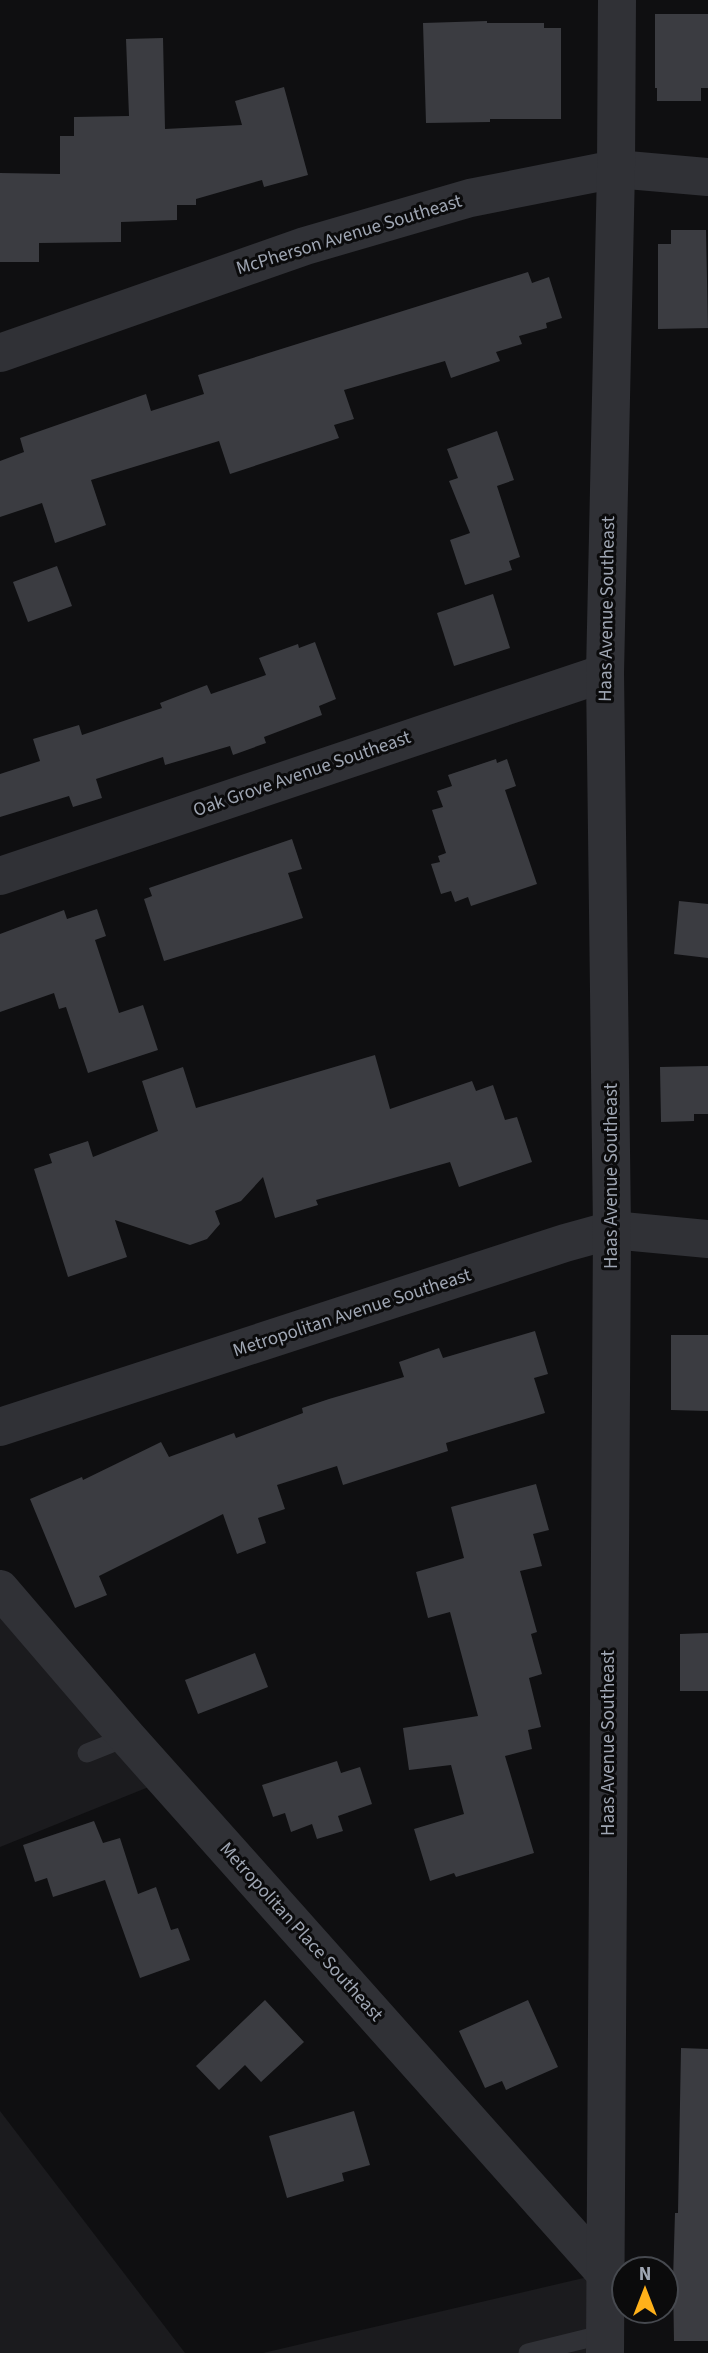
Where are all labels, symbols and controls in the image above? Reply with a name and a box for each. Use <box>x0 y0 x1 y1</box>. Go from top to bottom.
street label: McPherson Avenue Southeast <box>233 188 466 282</box>
street label: Haas Avenue Southeast <box>592 515 622 702</box>
street label: Oak Grove Avenue Southeast <box>190 724 415 824</box>
street label: Haas Avenue Southeast <box>598 1082 625 1269</box>
street label: Metropolitan Avenue Southeast <box>229 1262 475 1364</box>
street label: Haas Avenue Southeast <box>595 1649 622 1836</box>
street label: Metropolitan Place Southeast <box>213 1836 389 2028</box>
north arrow <box>610 2255 680 2325</box>
text: N <box>639 2261 651 2288</box>

